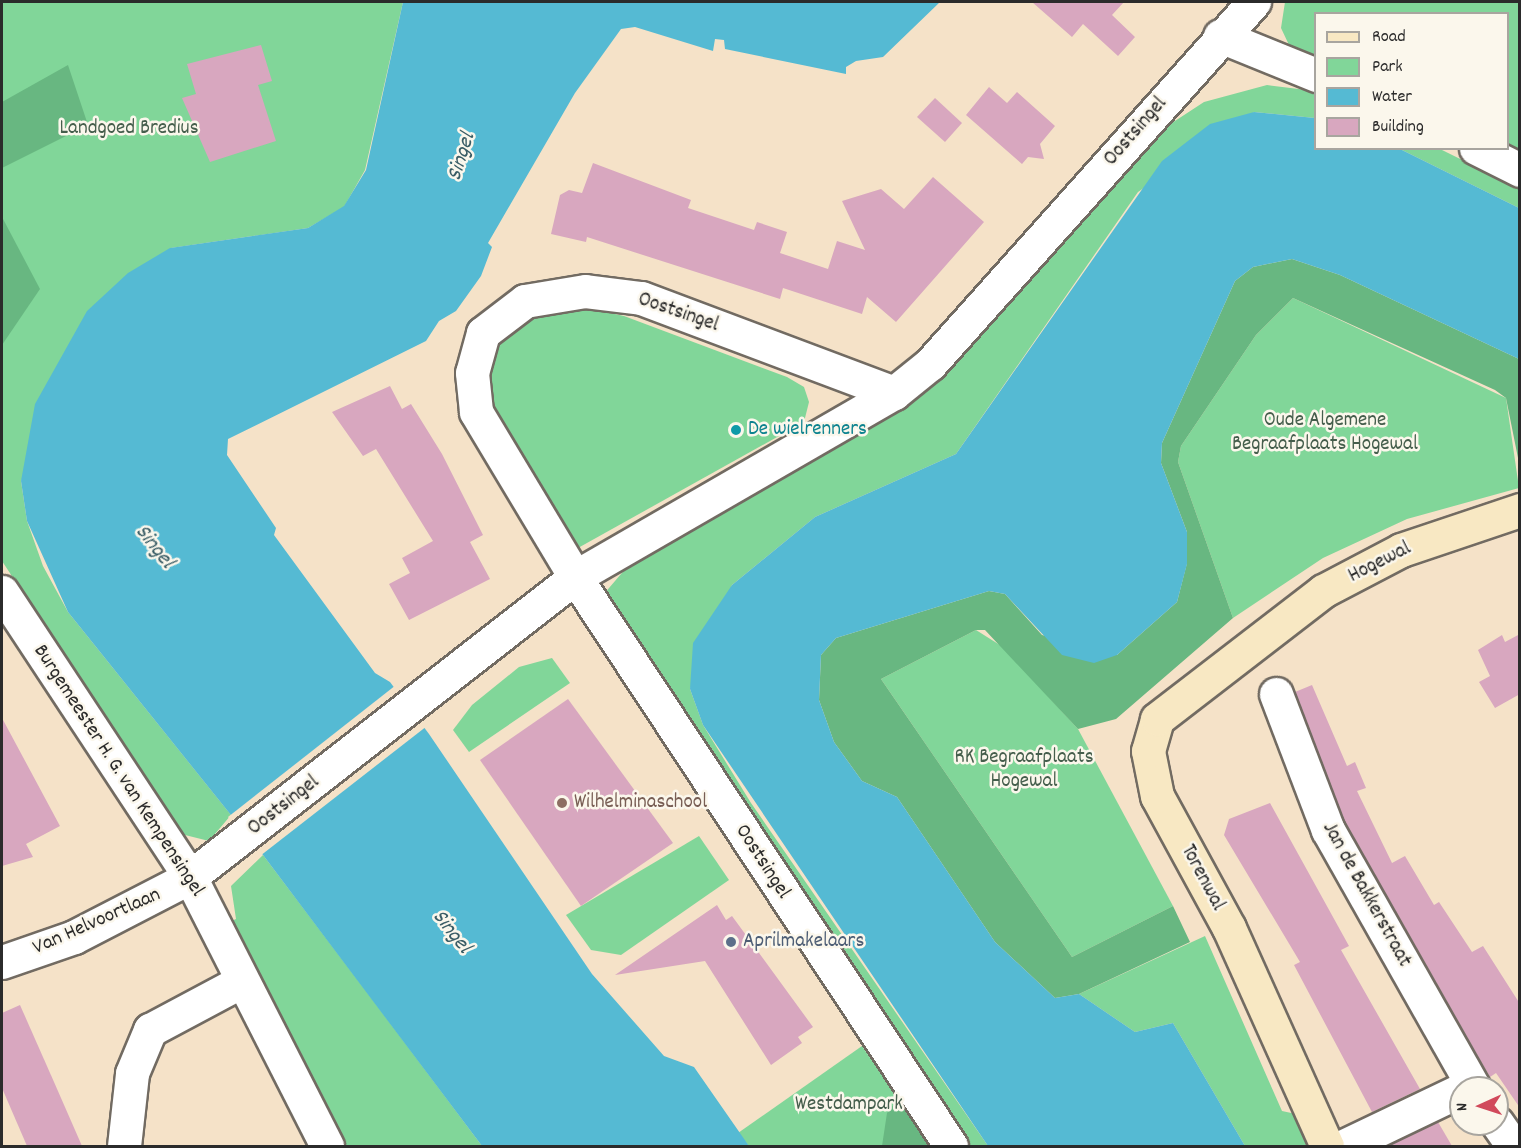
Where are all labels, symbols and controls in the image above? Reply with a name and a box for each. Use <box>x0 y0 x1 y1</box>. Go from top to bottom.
legend <box>1314 12 1509 150</box>
text: Road <box>1372 25 1406 50</box>
text: Park <box>1372 55 1403 80</box>
text: Water <box>1372 85 1412 110</box>
street label: Oostsingel <box>1099 92 1173 172</box>
text: Building <box>1372 115 1424 140</box>
park label: Landgoed Bredius <box>60 116 198 142</box>
water label: Singel <box>442 130 482 184</box>
street label: Oostsingel <box>634 287 722 339</box>
park label: Oude Algemene Begraafplaats Hogewal <box>1232 408 1418 458</box>
place label: De wielrenners <box>748 417 867 443</box>
marker: De wielrenners <box>729 423 743 437</box>
water label: Singel <box>129 520 179 574</box>
street label: Hogewal <box>1344 537 1416 589</box>
street label: Burgemeester H. G. van Kempensingel <box>27 640 209 902</box>
park label: RK Begraafplaats Hogewal <box>955 745 1093 795</box>
street label: Oostsingel <box>243 770 325 842</box>
place label: Wilhelminaschool <box>574 790 707 816</box>
marker: Wilhelminaschool <box>555 796 569 810</box>
street label: Jan de Bakkerstraat <box>1316 818 1416 972</box>
street label: Oostsingel <box>729 820 795 904</box>
street label: Torenwal <box>1174 841 1230 915</box>
street label: Van Helvoortlaan <box>29 883 165 961</box>
water label: Singel <box>426 905 476 959</box>
place label: Aprilmakelaars <box>743 929 864 955</box>
marker: Aprilmakelaars <box>724 935 738 949</box>
north arrow <box>1449 1076 1509 1136</box>
park label: Westdampark <box>795 1092 903 1118</box>
text: N <box>1451 1102 1474 1111</box>

